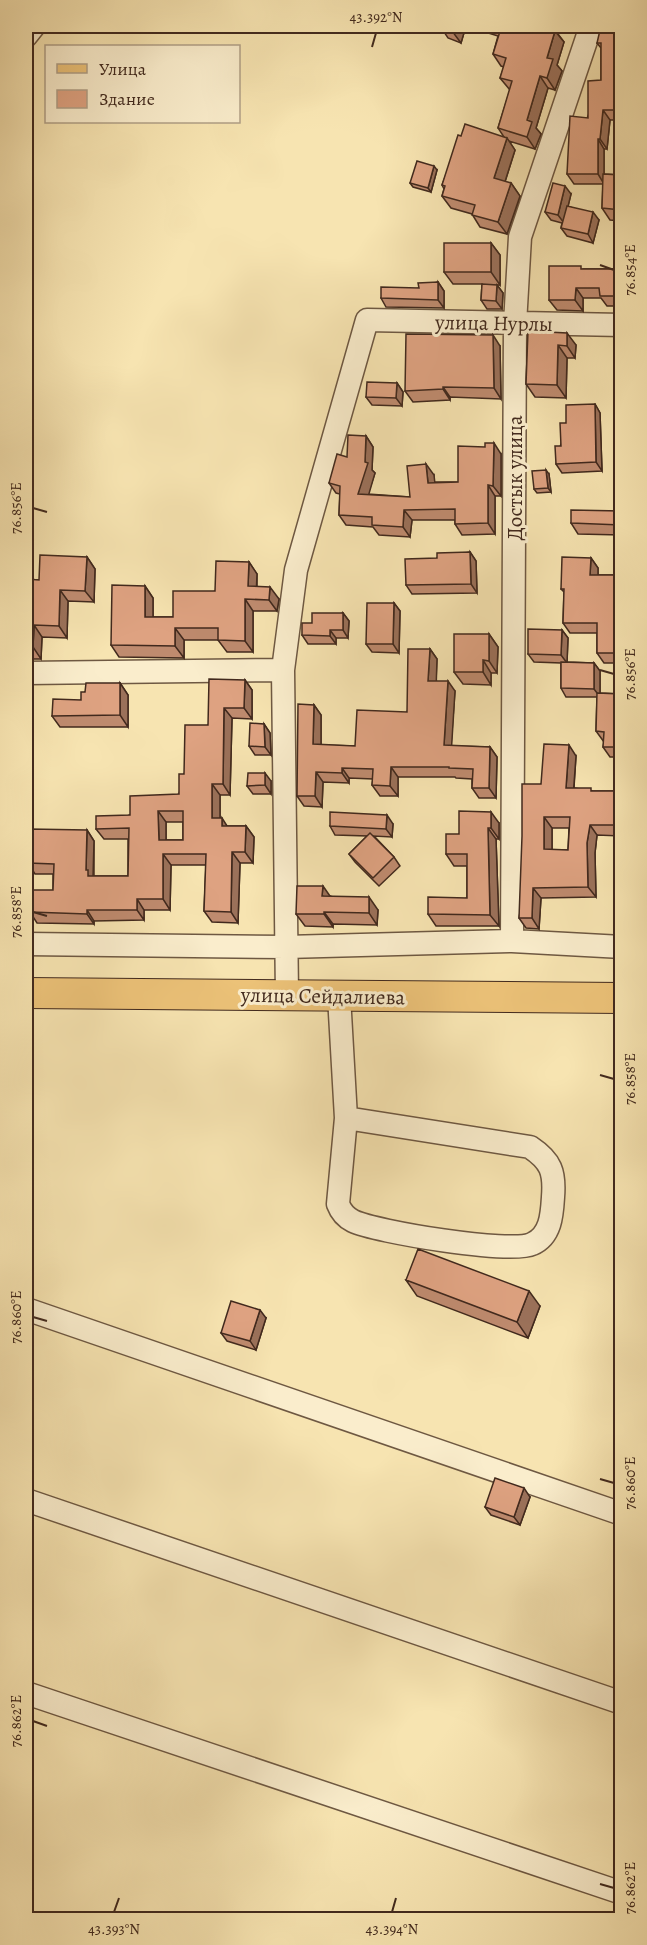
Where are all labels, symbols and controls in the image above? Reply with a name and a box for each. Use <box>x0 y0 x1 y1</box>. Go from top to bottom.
text: 43.392°N <box>349 7 403 27</box>
legend <box>45 45 240 123</box>
text: Улица <box>99 57 147 81</box>
text: Здание <box>99 87 155 111</box>
text: 76.854°E <box>620 244 640 296</box>
street label: улица Нурлы <box>434 308 553 338</box>
street label: Достык улица <box>501 415 529 541</box>
text: 76.856°E <box>6 482 26 534</box>
text: 76.856°E <box>620 648 640 700</box>
text: 76.858°E <box>6 886 26 938</box>
street label: улица Сейдалиева <box>240 981 406 1011</box>
text: 76.858°E <box>620 1053 640 1105</box>
text: 76.860°E <box>6 1290 26 1344</box>
text: 76.860°E <box>620 1456 640 1510</box>
text: 76.862°E <box>6 1695 26 1747</box>
text: 76.862°E <box>620 1862 640 1914</box>
text: 43.393°N <box>88 1919 140 1939</box>
text: 43.394°N <box>366 1919 419 1939</box>

